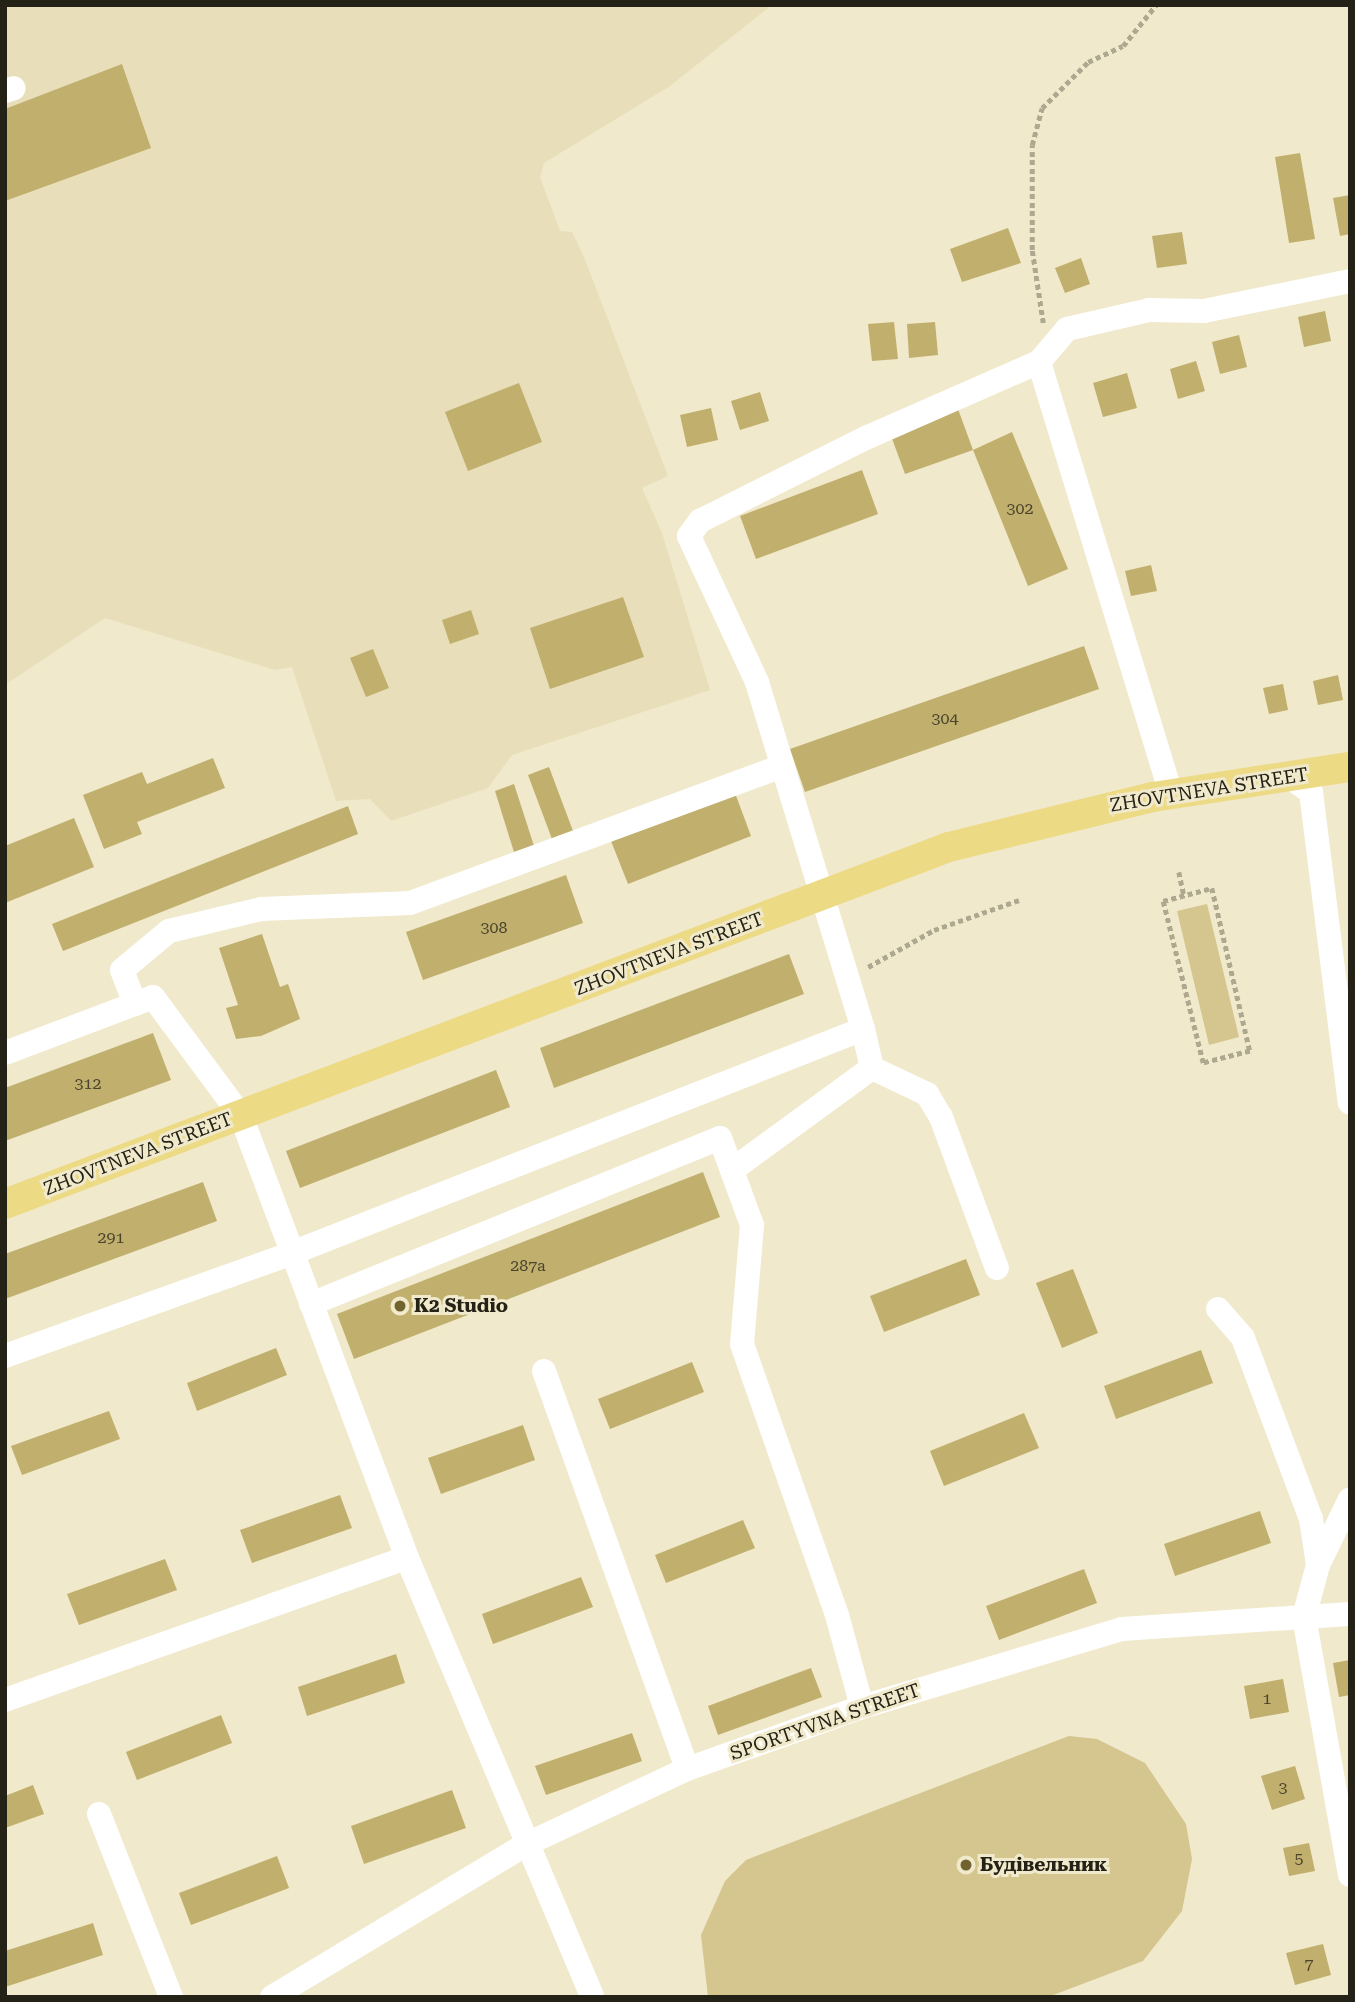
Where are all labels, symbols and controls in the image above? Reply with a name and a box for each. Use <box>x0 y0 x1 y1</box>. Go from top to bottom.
house number: 302 <box>1007 499 1033 519</box>
house number: 304 <box>932 709 958 729</box>
street label: ZHOVTNEVA STREET <box>1108 763 1310 817</box>
street label: ZHOVTNEVA STREET <box>571 907 767 1001</box>
house number: 308 <box>481 918 507 938</box>
house number: 312 <box>75 1074 101 1094</box>
street label: ZHOVTNEVA STREET <box>40 1107 236 1201</box>
house number: 291 <box>98 1228 124 1248</box>
house number: 287а <box>510 1256 546 1276</box>
place label: K2 Studio <box>414 1295 508 1317</box>
marker: K2 Studio <box>392 1298 408 1314</box>
street label: SPORTYVNA STREET <box>727 1679 923 1765</box>
house number: 1 <box>1263 1689 1271 1709</box>
house number: 3 <box>1279 1778 1287 1798</box>
house number: 5 <box>1295 1849 1303 1869</box>
place label: Будівельник <box>980 1854 1107 1876</box>
marker: Будівельник <box>958 1857 974 1873</box>
house number: 7 <box>1305 1954 1313 1974</box>

